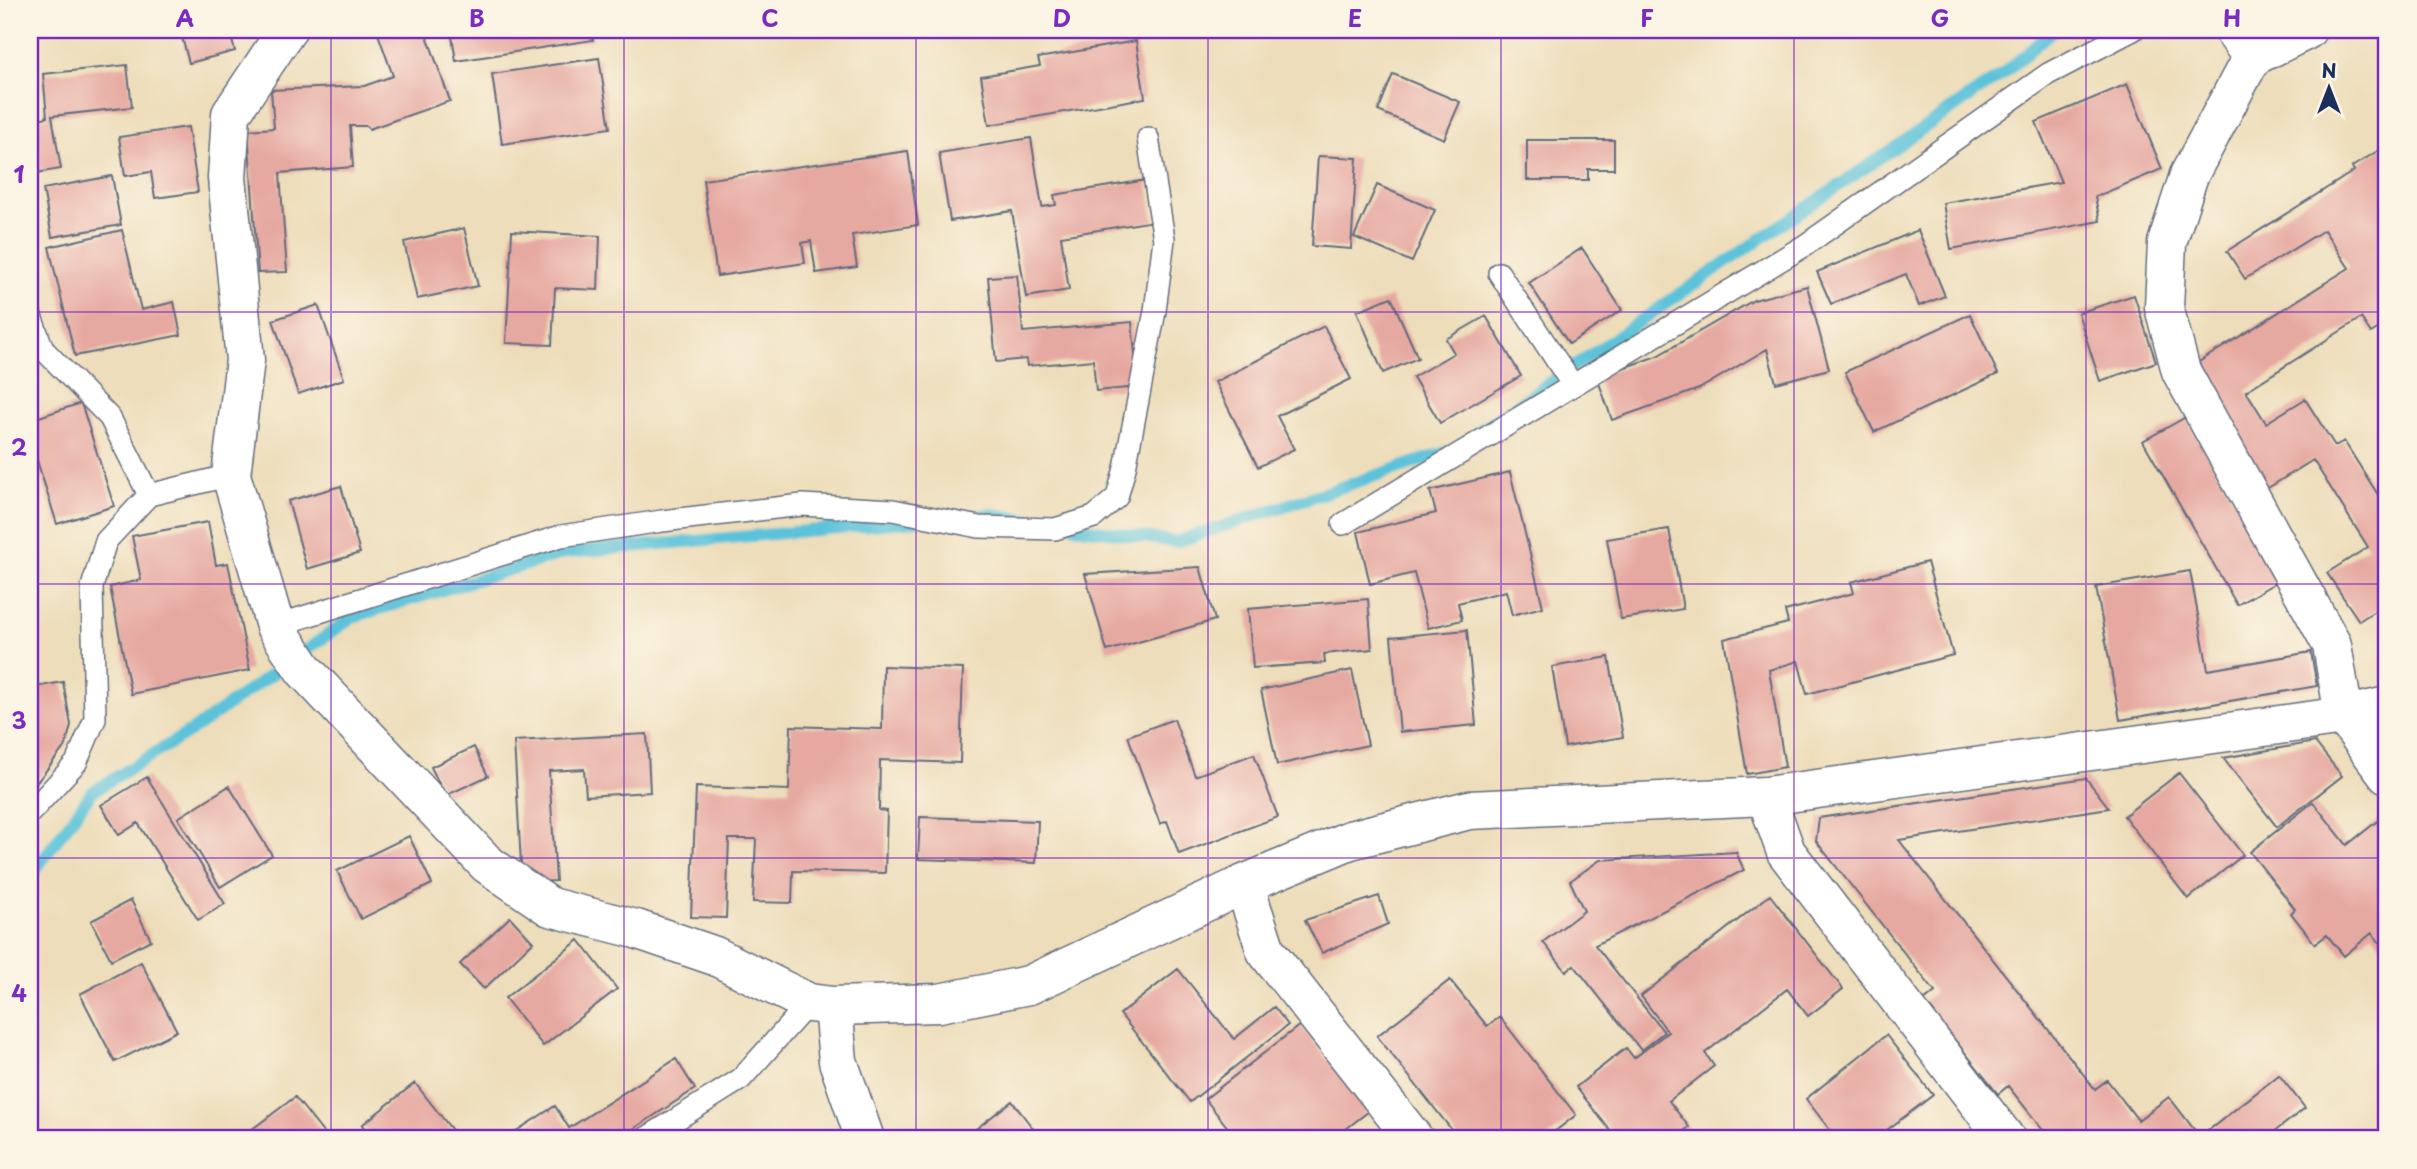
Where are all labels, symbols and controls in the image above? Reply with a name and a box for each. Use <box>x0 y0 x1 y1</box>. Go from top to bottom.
text: A <box>176 0 194 35</box>
text: B <box>469 0 485 35</box>
text: C <box>761 0 779 35</box>
text: D <box>1053 0 1071 35</box>
text: E <box>1348 0 1362 35</box>
text: F <box>1640 0 1654 35</box>
text: G <box>1931 0 1949 35</box>
text: H <box>2223 0 2241 35</box>
north arrow <box>2294 52 2364 122</box>
text: N <box>2321 56 2337 84</box>
text: 1 <box>14 156 25 191</box>
text: 2 <box>11 429 27 464</box>
text: 3 <box>11 702 27 737</box>
text: 4 <box>11 975 27 1010</box>

